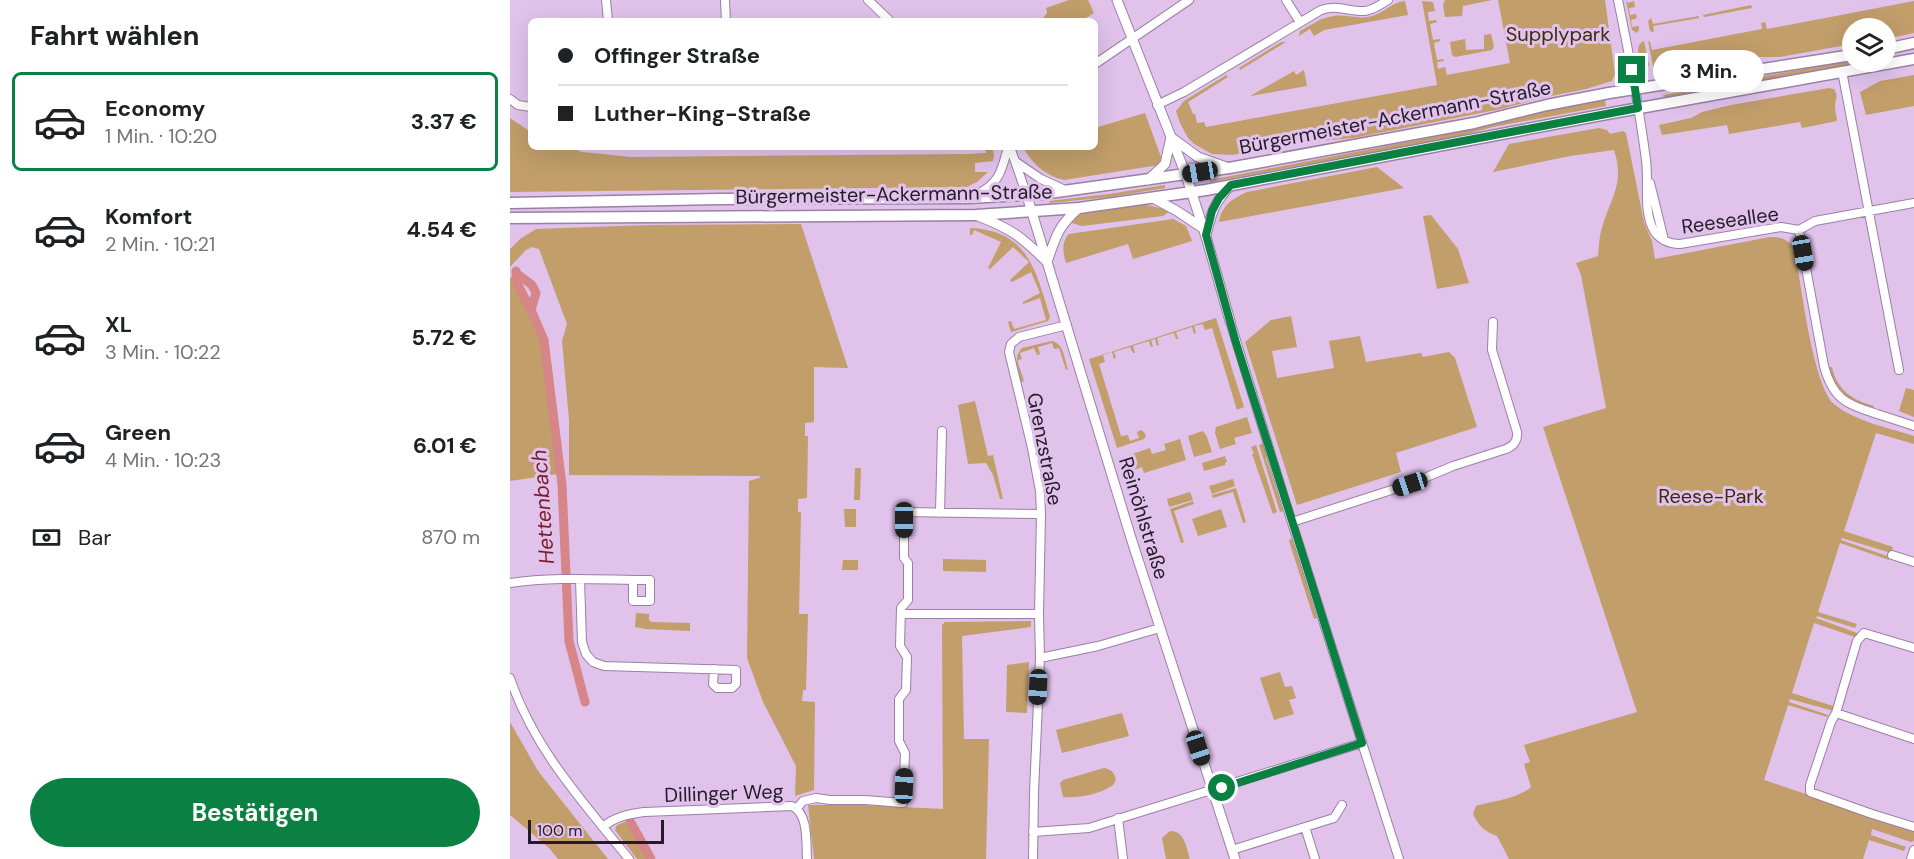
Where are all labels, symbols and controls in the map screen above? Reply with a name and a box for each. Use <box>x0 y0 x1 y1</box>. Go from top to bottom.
text: Fahrt wählen <box>30 18 200 53</box>
map controls <box>1842 18 1896 72</box>
button: layers <box>1842 18 1896 72</box>
park label: Supplypark <box>1506 21 1610 47</box>
text: Offinger Straße <box>594 41 760 70</box>
callout: 3 Min. <box>1653 49 1764 91</box>
route end <box>1618 56 1645 83</box>
text: 3 Min. <box>1680 58 1737 84</box>
street label: Bürgermeister-Ackermann-Straße <box>1237 74 1553 160</box>
text: Economy <box>105 94 205 123</box>
icon: car <box>33 95 87 149</box>
text: Luther-King-Straße <box>594 99 811 128</box>
text: 3.37 € <box>411 107 477 136</box>
text: 1 Min. · 10:20 <box>105 123 217 149</box>
car <box>1181 160 1219 184</box>
street label: Bürgermeister-Ackermann-Straße <box>735 178 1053 210</box>
street label: Reeseallee <box>1680 200 1780 240</box>
text: Komfort <box>105 202 192 231</box>
icon: car <box>33 203 87 257</box>
text: 4.54 € <box>407 215 477 244</box>
text: 2 Min. · 10:21 <box>105 231 215 257</box>
car <box>1791 234 1815 272</box>
text: XL <box>105 310 132 339</box>
icon: car <box>33 311 87 365</box>
text: 5.72 € <box>412 323 477 352</box>
text: 3 Min. · 10:22 <box>105 339 221 365</box>
street label: Grenzstraße <box>1021 390 1069 508</box>
text: Green <box>105 418 171 447</box>
icon: car <box>33 419 87 473</box>
text: 6.01 € <box>413 431 477 460</box>
text: 4 Min. · 10:23 <box>105 447 221 473</box>
water label: Hettenbach <box>525 449 561 565</box>
street label: Reinöhlstraße <box>1113 454 1175 582</box>
car <box>1390 470 1430 498</box>
park label: Reese-Park <box>1658 483 1764 509</box>
car <box>895 502 913 538</box>
icon: cash <box>30 521 63 554</box>
text: Bar <box>78 523 111 552</box>
text: 870 m <box>421 524 480 550</box>
car <box>1028 669 1048 705</box>
car <box>1184 728 1212 768</box>
car <box>894 768 914 804</box>
route start <box>1208 774 1235 801</box>
button: Bestätigen <box>30 778 480 847</box>
street label: Dillinger Weg <box>664 778 784 808</box>
scale bar <box>528 817 664 844</box>
text: 100 m <box>537 820 582 841</box>

